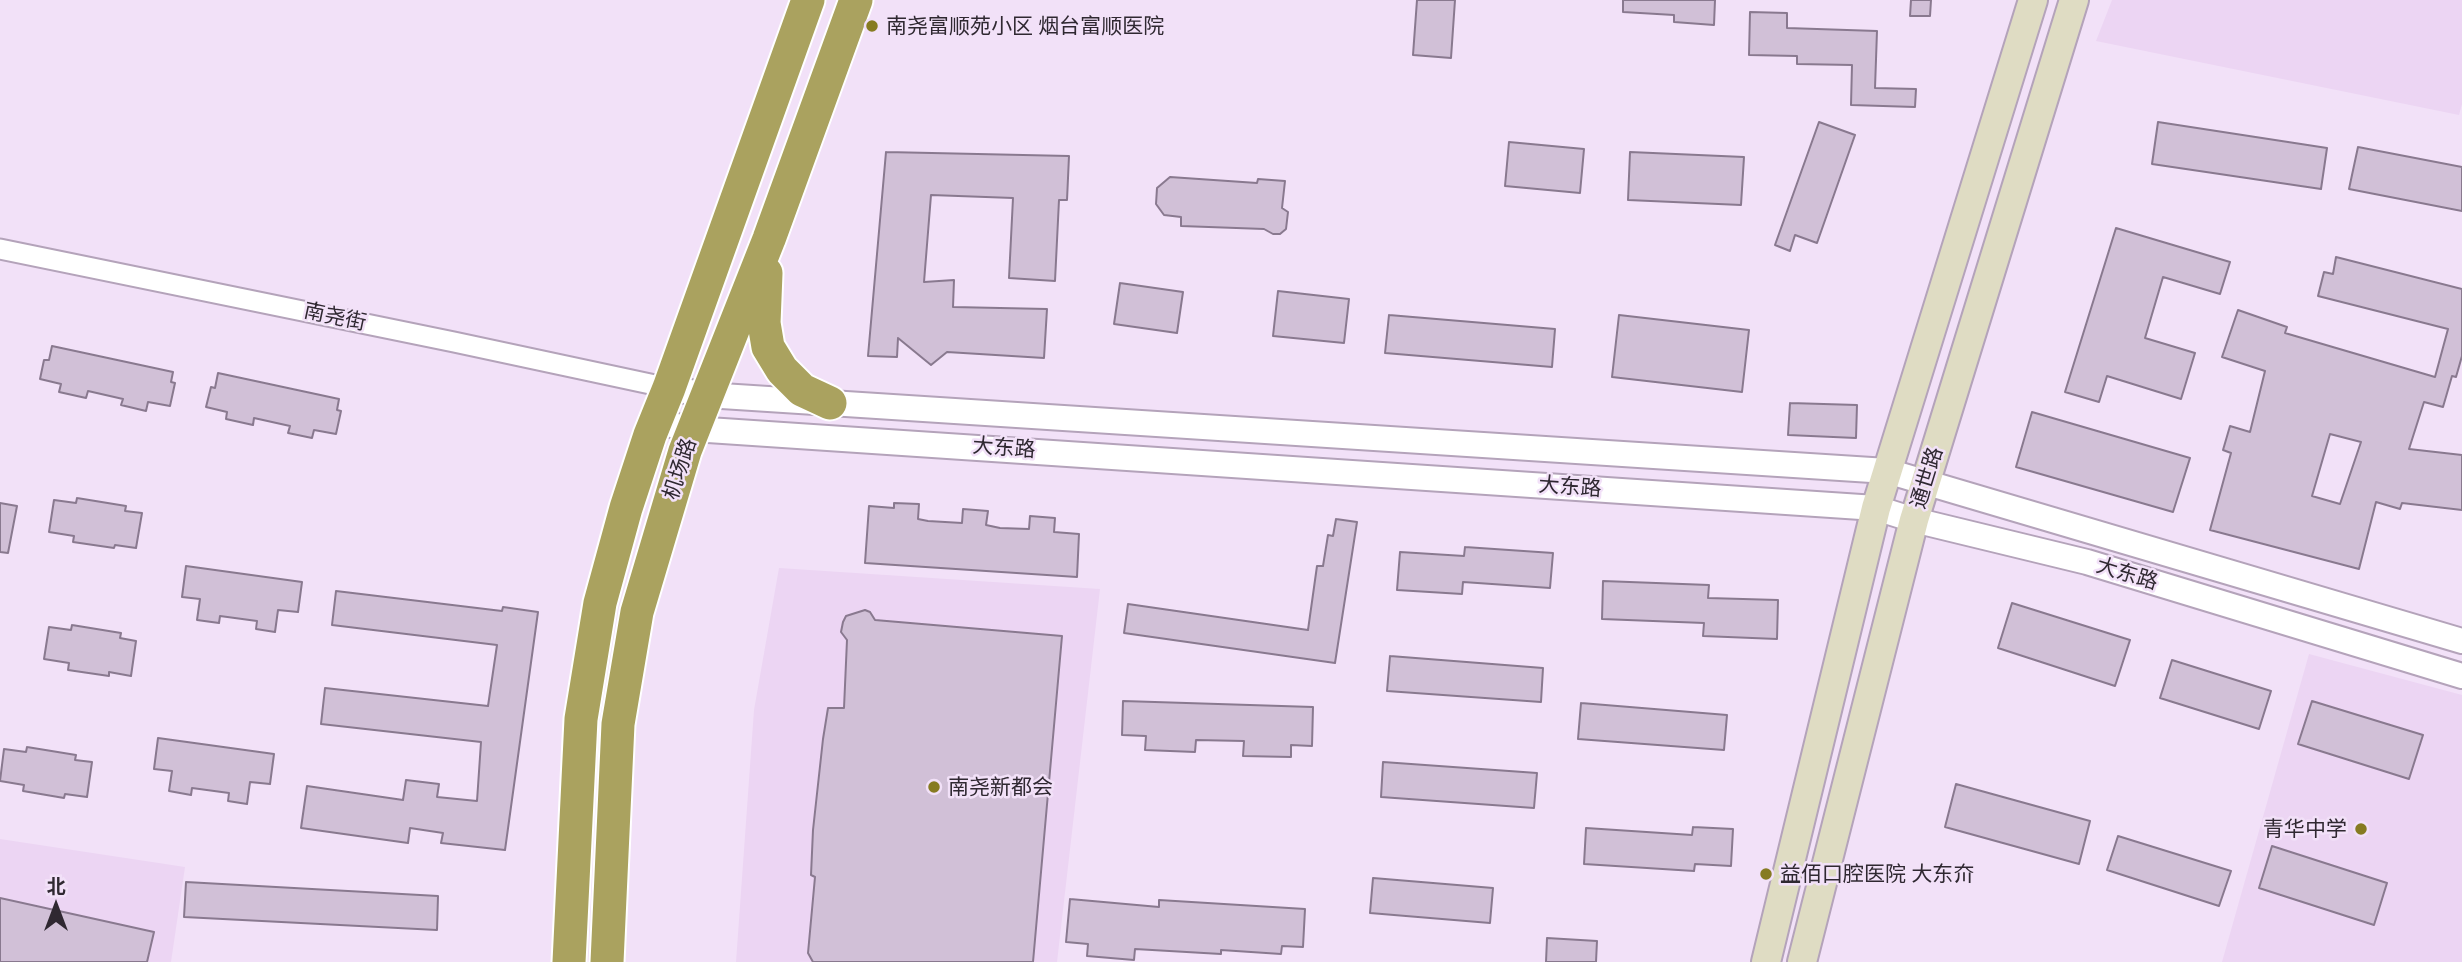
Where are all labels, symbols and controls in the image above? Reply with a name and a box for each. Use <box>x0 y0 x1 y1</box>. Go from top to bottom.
place label: 南尧富顺苑小区 烟台富顺医院 <box>886 13 1164 39</box>
marker: 南尧富顺苑小区 烟台富顺医院 <box>864 18 880 34</box>
street label: 南尧街 <box>302 298 368 336</box>
street label: 大东路 <box>972 433 1036 463</box>
street label: 机场路 <box>658 435 702 503</box>
street label: 通世路 <box>1906 444 1948 512</box>
street label: 大东路 <box>1538 472 1602 502</box>
street label: 大东路 <box>2093 553 2161 595</box>
place label: 南尧新都会 <box>948 774 1053 800</box>
marker: 南尧新都会 <box>926 779 942 795</box>
place label: 青华中学 <box>2263 816 2347 842</box>
marker: 青华中学 <box>2353 821 2369 837</box>
place label: 益佰口腔医院 大东夼 <box>1780 861 1974 887</box>
marker: 益佰口腔医院 大东夼 <box>1758 866 1774 882</box>
north arrow <box>21 871 91 941</box>
text: 北 <box>46 872 66 898</box>

